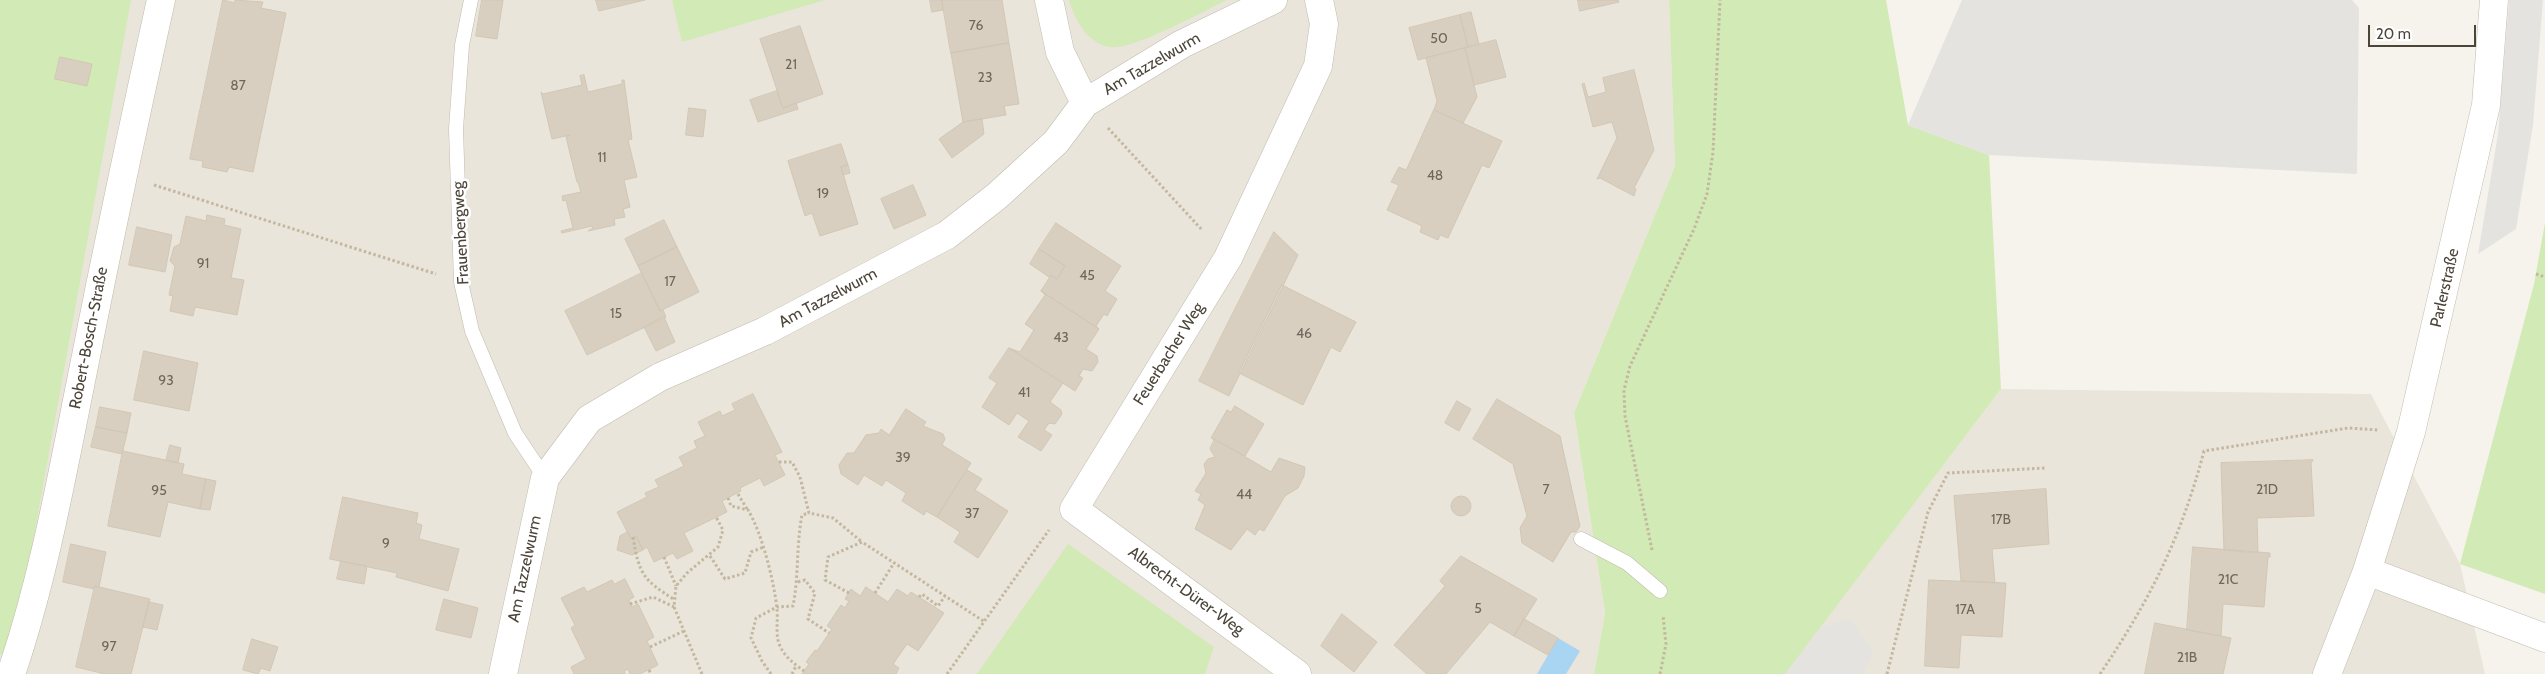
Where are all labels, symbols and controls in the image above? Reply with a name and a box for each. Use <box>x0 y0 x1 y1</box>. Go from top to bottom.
scale bar <box>2370 15 2478 47</box>
house number: 76 <box>969 18 983 34</box>
text: 20 m <box>2376 25 2411 43</box>
street label: Am Tazzelwurm <box>1100 29 1204 99</box>
house number: 50 <box>1430 31 1448 47</box>
house number: 21 <box>785 57 797 73</box>
house number: 23 <box>978 70 992 86</box>
house number: 87 <box>230 78 246 94</box>
house number: 11 <box>597 150 607 166</box>
house number: 48 <box>1427 168 1443 184</box>
street label: Frauenbergweg <box>449 181 473 285</box>
house number: 19 <box>817 186 829 202</box>
street label: Parlerstraße <box>2427 247 2463 329</box>
house number: 91 <box>197 256 209 272</box>
street label: Am Tazzelwurm <box>776 264 880 332</box>
street label: Robert-Bosch-Straße <box>66 265 112 411</box>
house number: 45 <box>1079 268 1095 284</box>
house number: 17 <box>664 274 676 290</box>
street label: Feuerbacher Weg <box>1130 299 1208 409</box>
house number: 15 <box>610 306 622 322</box>
house number: 46 <box>1296 326 1312 342</box>
house number: 43 <box>1053 330 1069 346</box>
house number: 93 <box>158 373 174 389</box>
house number: 41 <box>1018 385 1030 401</box>
house number: 39 <box>895 450 911 466</box>
house number: 7 <box>1542 482 1550 498</box>
house number: 21D <box>2256 482 2278 498</box>
house number: 95 <box>151 483 167 499</box>
house number: 44 <box>1236 487 1252 503</box>
house number: 37 <box>965 506 979 522</box>
house number: 17B <box>1991 512 2011 528</box>
street label: Am Tazzelwurm <box>504 514 546 624</box>
house number: 9 <box>382 536 390 552</box>
street label: Albrecht-Dürer-Weg <box>1124 543 1248 639</box>
house number: 21C <box>2218 572 2238 588</box>
house number: 5 <box>1474 601 1482 617</box>
house number: 17A <box>1955 602 1975 618</box>
house number: 97 <box>102 639 116 655</box>
house number: 21B <box>2177 650 2197 666</box>

